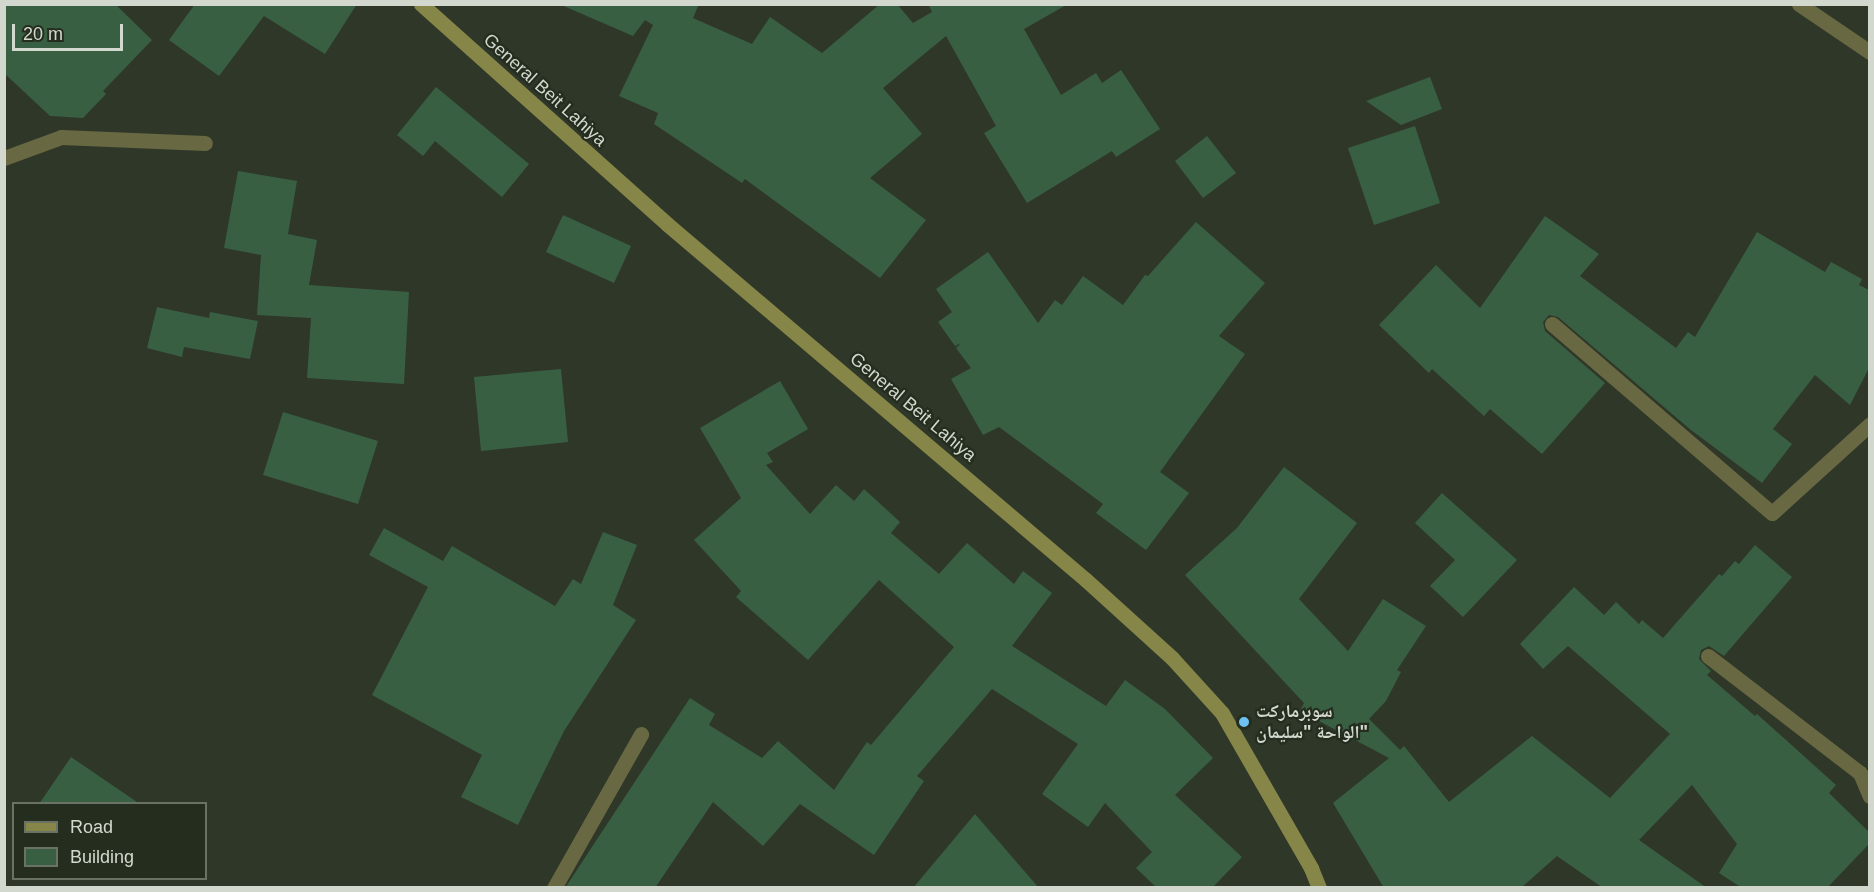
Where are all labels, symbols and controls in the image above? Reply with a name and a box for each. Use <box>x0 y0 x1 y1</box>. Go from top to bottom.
scale bar <box>15 12 126 50</box>
text: 20 m <box>23 24 63 44</box>
street label: General Beit Lahiya <box>479 29 611 151</box>
street label: General Beit Lahiya <box>846 348 980 466</box>
place label: سوبرماركت الواحة "سليمان" <box>1256 701 1368 744</box>
marker: سوبرماركت الواحة "سليمان" <box>1237 715 1251 729</box>
legend <box>12 802 207 880</box>
text: Road <box>70 817 113 837</box>
text: Building <box>70 847 134 867</box>

